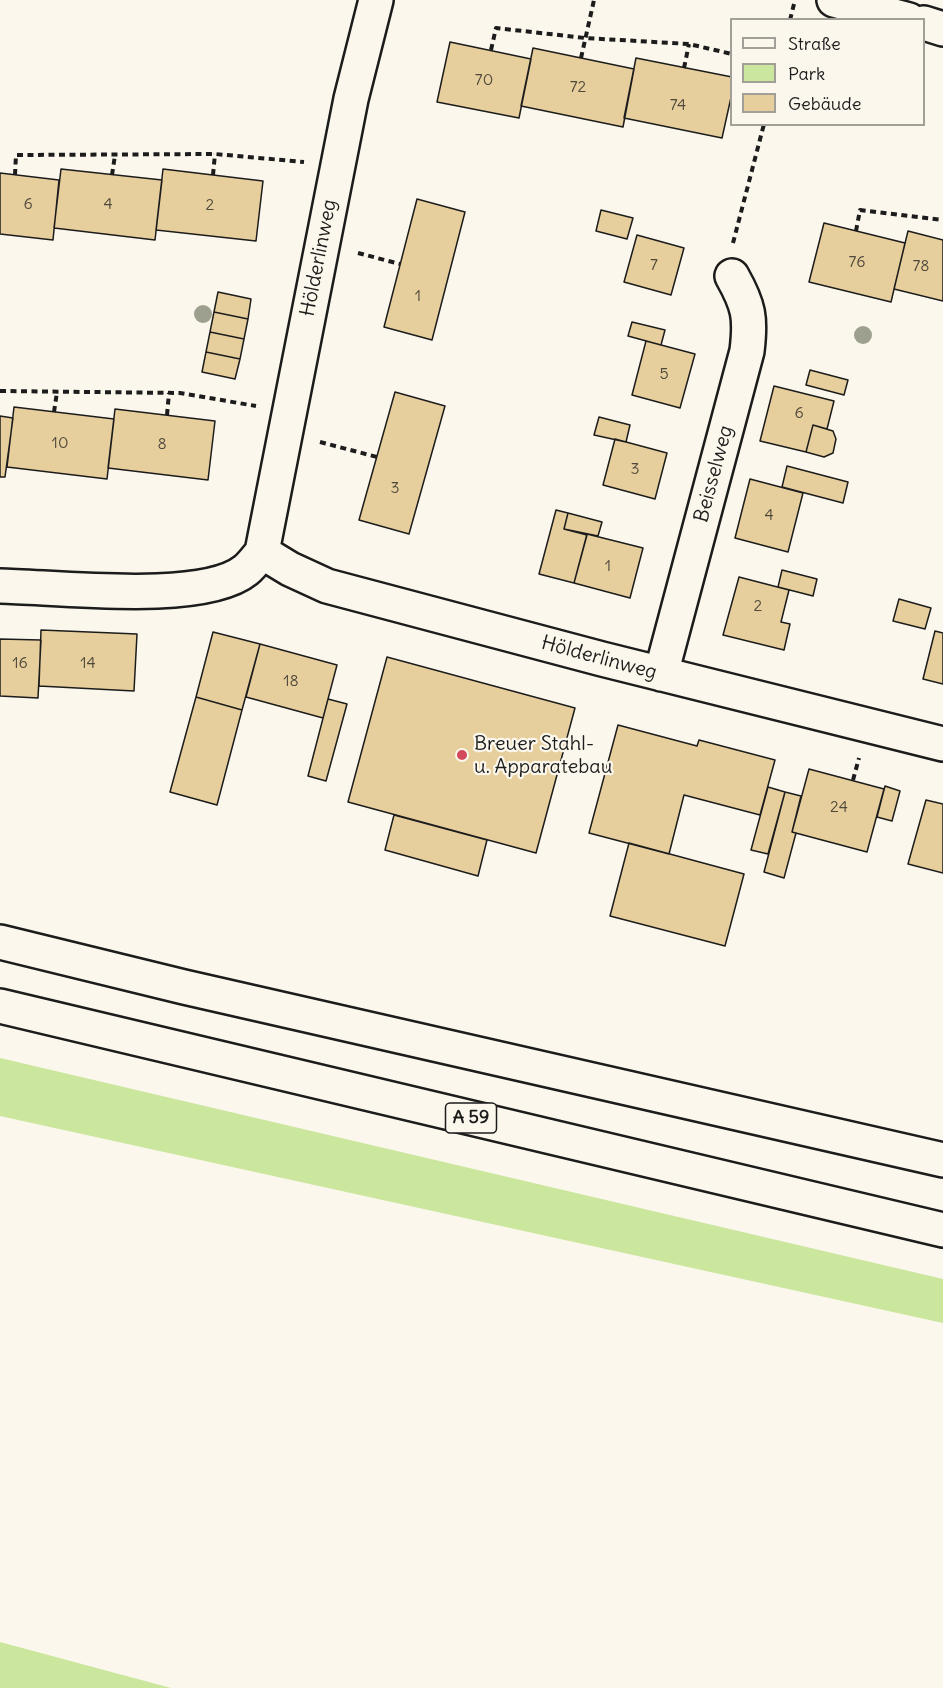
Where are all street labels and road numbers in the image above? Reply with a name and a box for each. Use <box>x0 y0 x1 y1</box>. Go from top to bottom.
street label: Hölderlinweg <box>296 197 342 319</box>
street label: Beisselweg <box>690 423 738 525</box>
street label: Hölderlinweg <box>539 631 659 685</box>
road number: A 59 <box>446 1103 496 1133</box>

